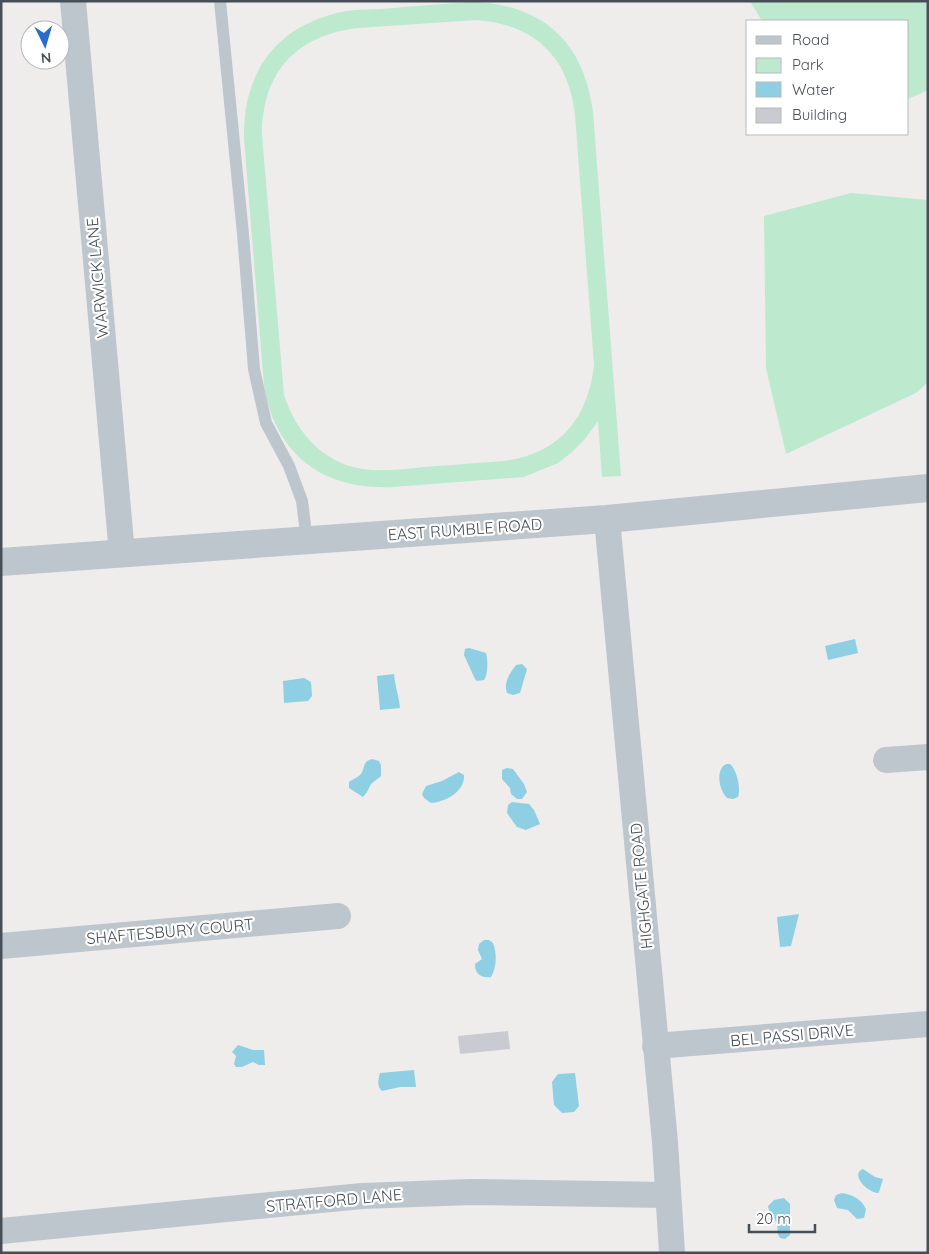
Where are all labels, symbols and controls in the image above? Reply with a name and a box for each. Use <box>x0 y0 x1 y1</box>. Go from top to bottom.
north arrow <box>20 20 70 70</box>
legend <box>746 20 909 135</box>
text: Road <box>792 30 829 49</box>
text: N <box>40 49 52 67</box>
text: Park <box>792 55 824 74</box>
text: Water <box>792 80 835 99</box>
text: Building <box>792 105 847 124</box>
street label: WARWICK LANE <box>82 217 112 339</box>
street label: EAST RUMBLE ROAD <box>387 514 543 544</box>
street label: HIGHGATE ROAD <box>626 822 656 950</box>
street label: SHAFTESBURY COURT <box>86 914 255 948</box>
street label: BEL PASSI DRIVE <box>729 1020 855 1050</box>
street label: STRATFORD LANE <box>265 1184 403 1216</box>
scale bar <box>749 1202 815 1234</box>
text: 20 m <box>756 1209 791 1228</box>

